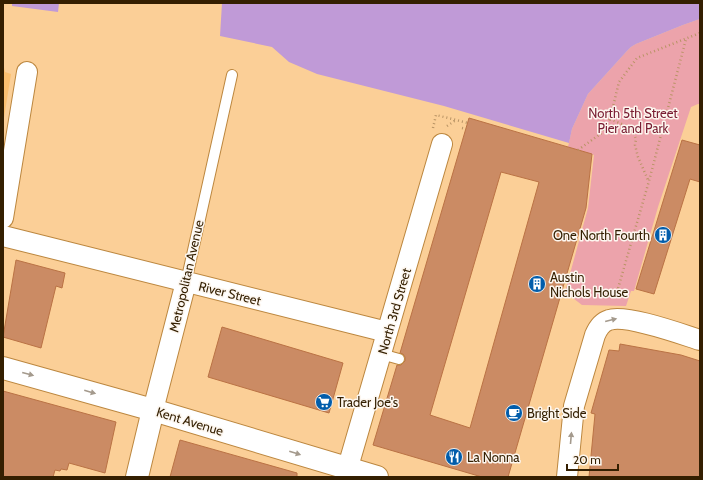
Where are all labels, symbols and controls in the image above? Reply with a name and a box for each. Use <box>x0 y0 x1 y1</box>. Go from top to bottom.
park label: North 5th Street Pier and Park <box>588 105 678 136</box>
street label: Metropolitan Avenue <box>165 218 207 334</box>
building icon: One North Fourth <box>653 225 673 245</box>
place label: One North Fourth <box>553 227 650 243</box>
street label: North 3rd Street <box>374 265 414 356</box>
place label: Austin Nichols House <box>550 269 629 300</box>
building icon: Austin Nichols House <box>527 274 547 294</box>
street label: River Street <box>197 278 264 309</box>
one-way arrow <box>606 317 618 323</box>
one-way arrow <box>22 371 34 377</box>
one-way arrow <box>84 389 96 395</box>
supermarket icon: Trader Joe's <box>314 392 334 412</box>
place label: Trader Joe's <box>337 394 399 410</box>
street label: Kent Avenue <box>155 403 226 439</box>
cafe icon: Bright Side <box>504 403 524 423</box>
place label: Bright Side <box>527 405 587 421</box>
one-way arrow <box>568 432 574 444</box>
scale bar <box>567 446 618 472</box>
restaurant icon: La Nonna <box>444 447 464 467</box>
place label: La Nonna <box>467 449 520 465</box>
one-way arrow <box>289 450 301 456</box>
text: 20 m <box>573 452 601 467</box>

